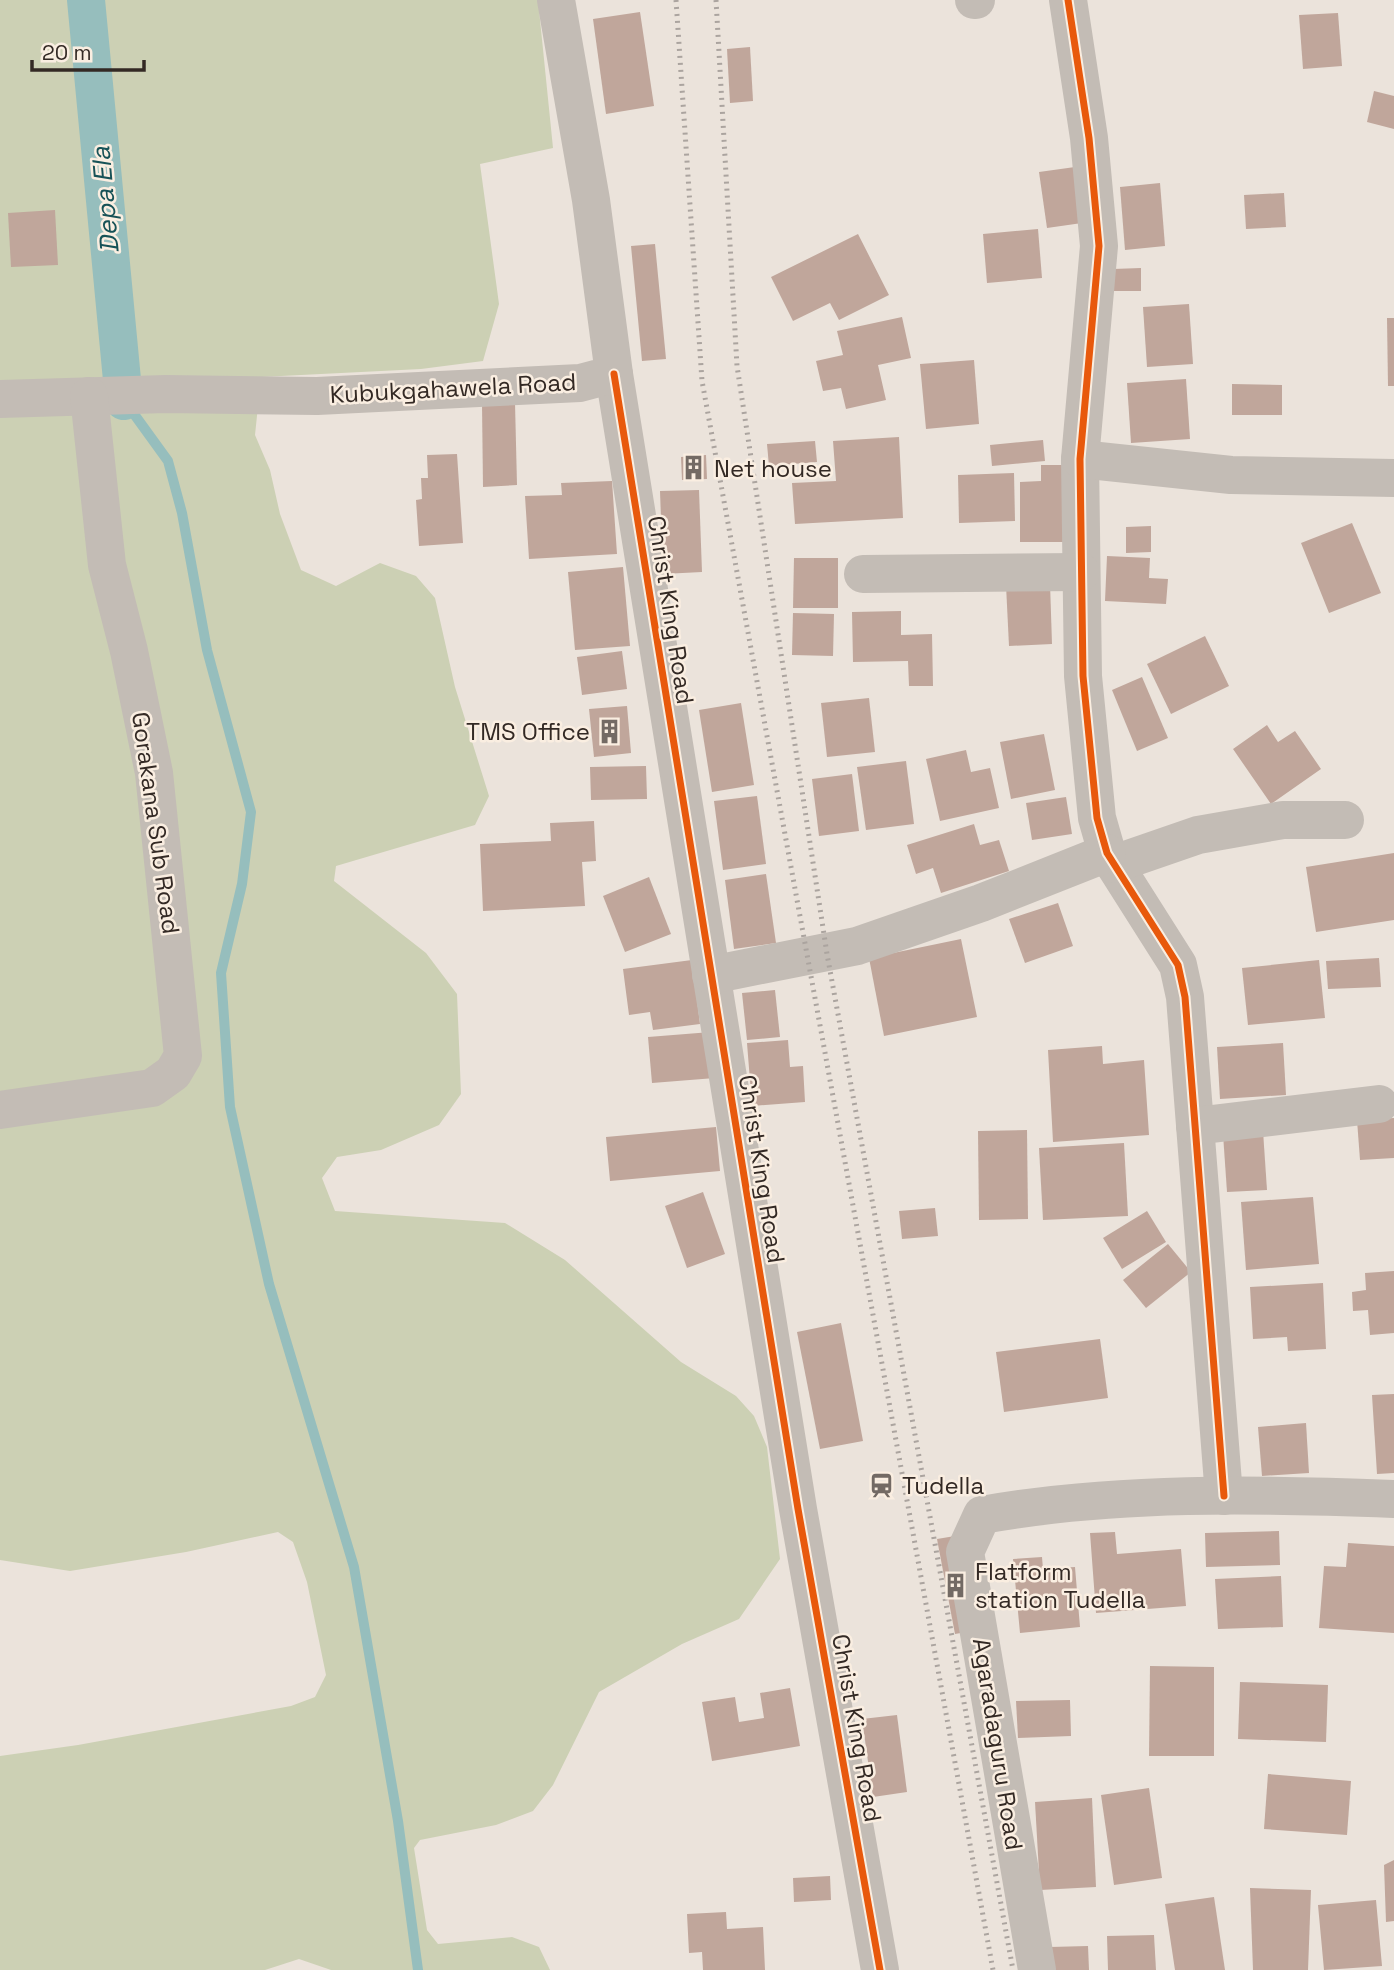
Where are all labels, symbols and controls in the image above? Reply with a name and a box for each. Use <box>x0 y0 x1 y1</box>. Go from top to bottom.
scale bar <box>32 28 144 72</box>
text: 20 m <box>42 39 92 66</box>
water label: Depa Ela <box>83 144 127 255</box>
street label: Kubukgahawela Road <box>329 366 577 410</box>
place label: Net house <box>714 453 832 484</box>
building icon: Net house <box>680 454 708 482</box>
street label: Christ King Road <box>641 514 701 706</box>
street label: Gorakana Sub Road <box>125 710 187 936</box>
place label: TMS Office <box>466 716 590 747</box>
building icon: TMS Office <box>596 717 624 745</box>
street label: Christ King Road <box>732 1073 792 1265</box>
place label: Tudella <box>902 1470 984 1501</box>
station icon: Tudella <box>868 1471 896 1499</box>
place label: Flatform station Tudella <box>975 1556 1146 1615</box>
building icon: Flatform station Tudella <box>941 1571 969 1599</box>
street label: Christ King Road <box>825 1632 889 1824</box>
street label: Agaradaguru Road <box>966 1636 1030 1852</box>

